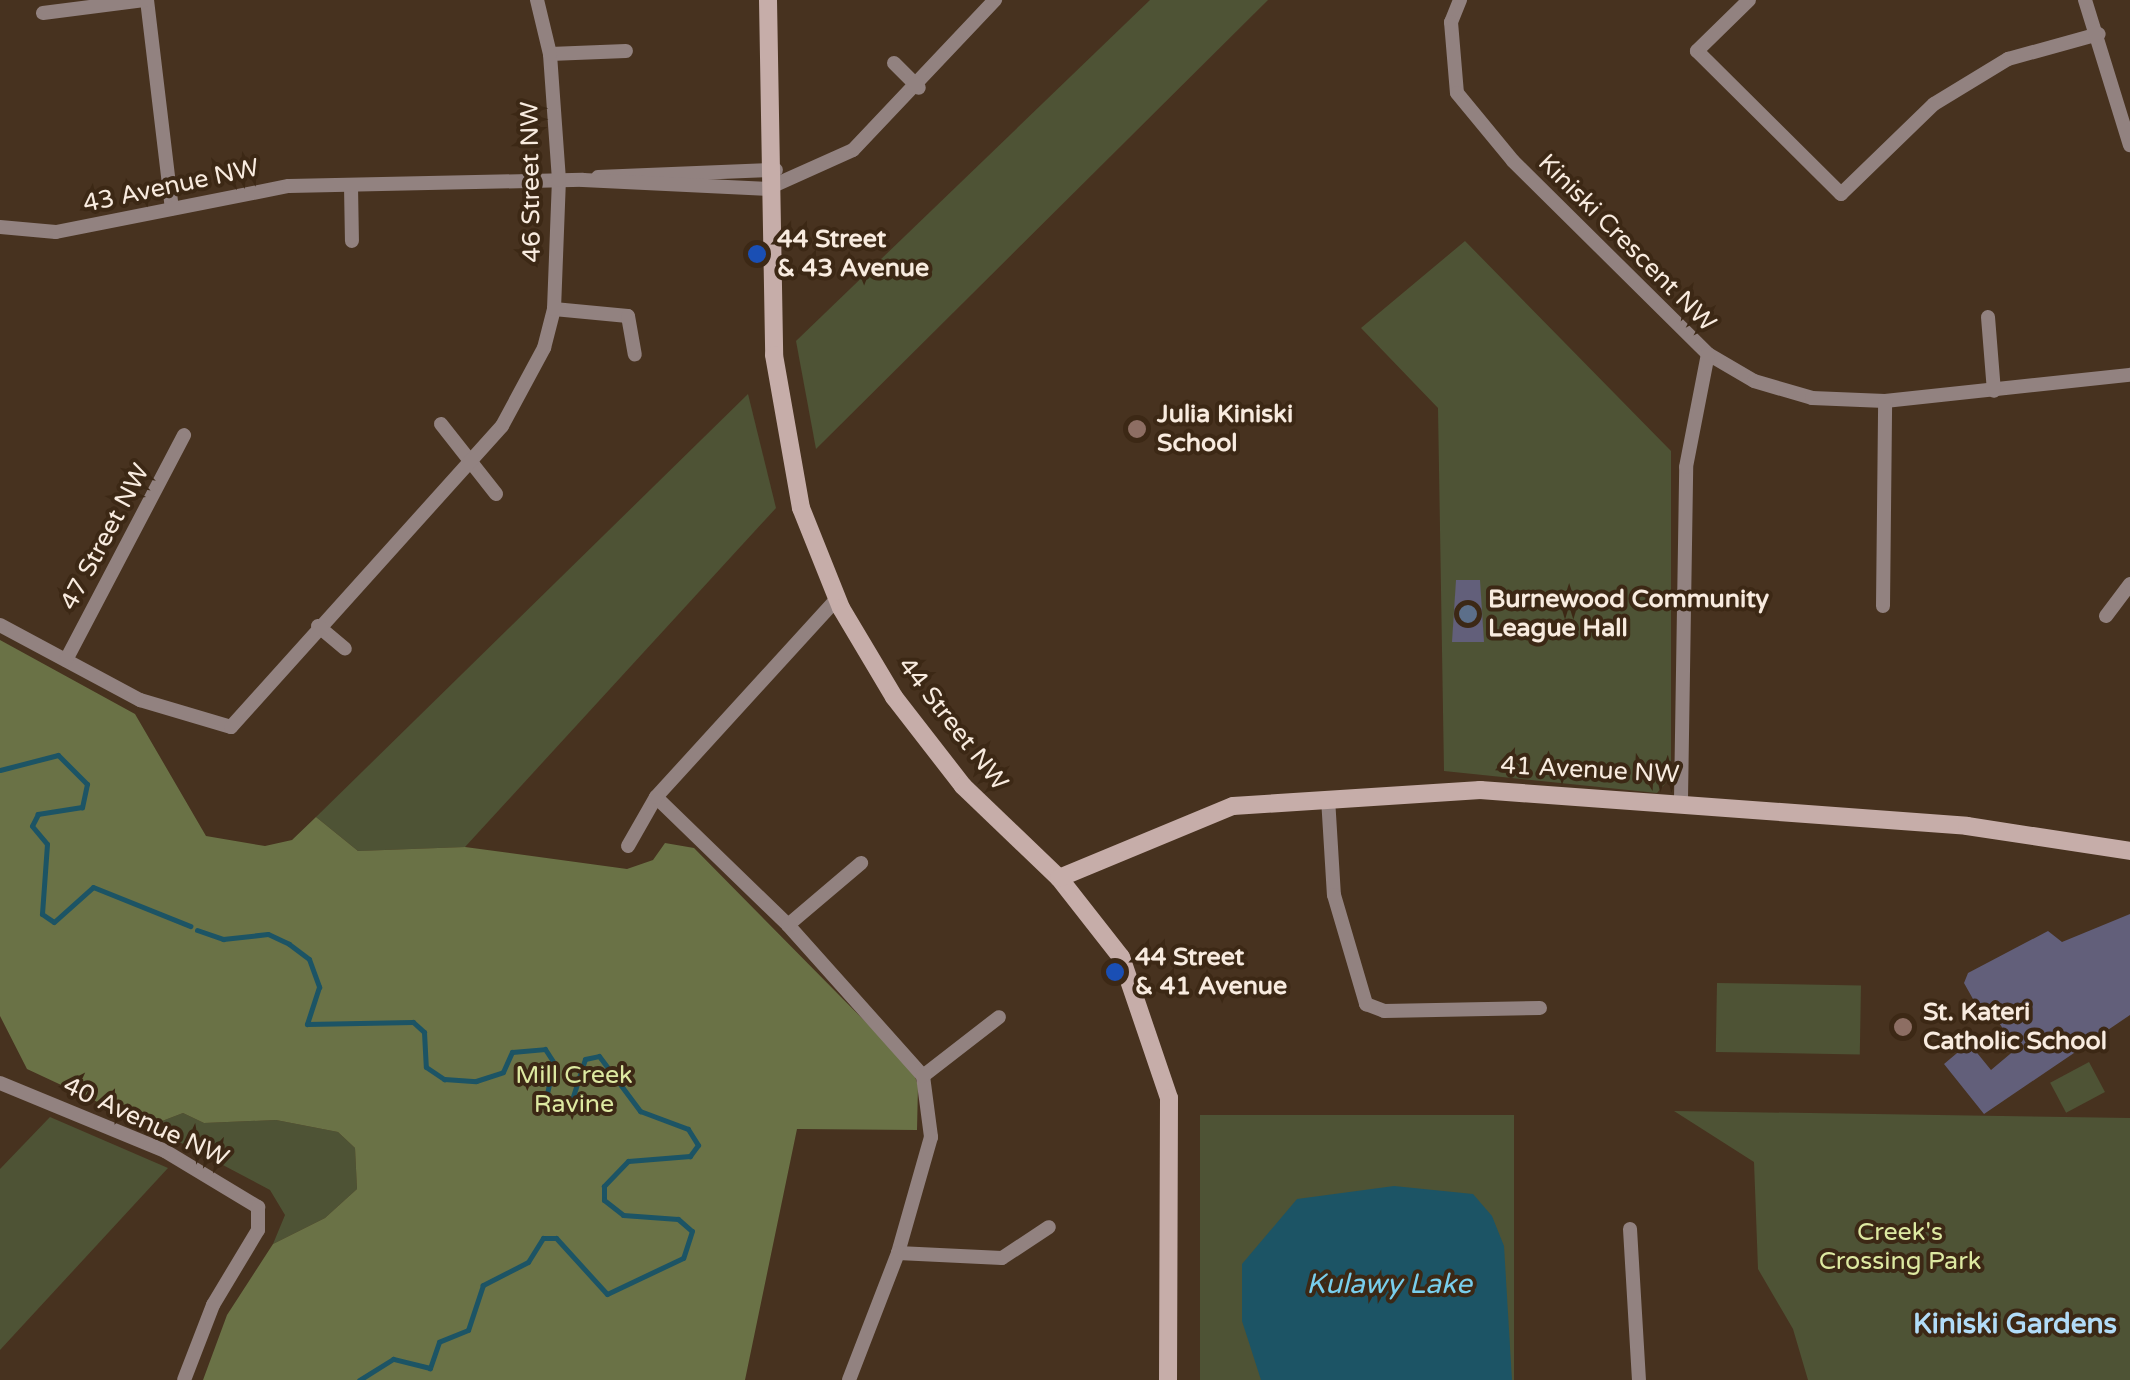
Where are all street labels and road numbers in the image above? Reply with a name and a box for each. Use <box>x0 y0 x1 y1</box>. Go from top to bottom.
street label: 46 Street NW <box>515 101 547 263</box>
street label: Kiniski Crescent NW <box>1532 148 1722 338</box>
street label: 43 Avenue NW <box>80 153 262 219</box>
street label: 47 Street NW <box>54 459 156 615</box>
street label: 44 Street NW <box>892 651 1014 797</box>
street label: 41 Avenue NW <box>1500 750 1680 790</box>
street label: 40 Avenue NW <box>58 1071 234 1173</box>

